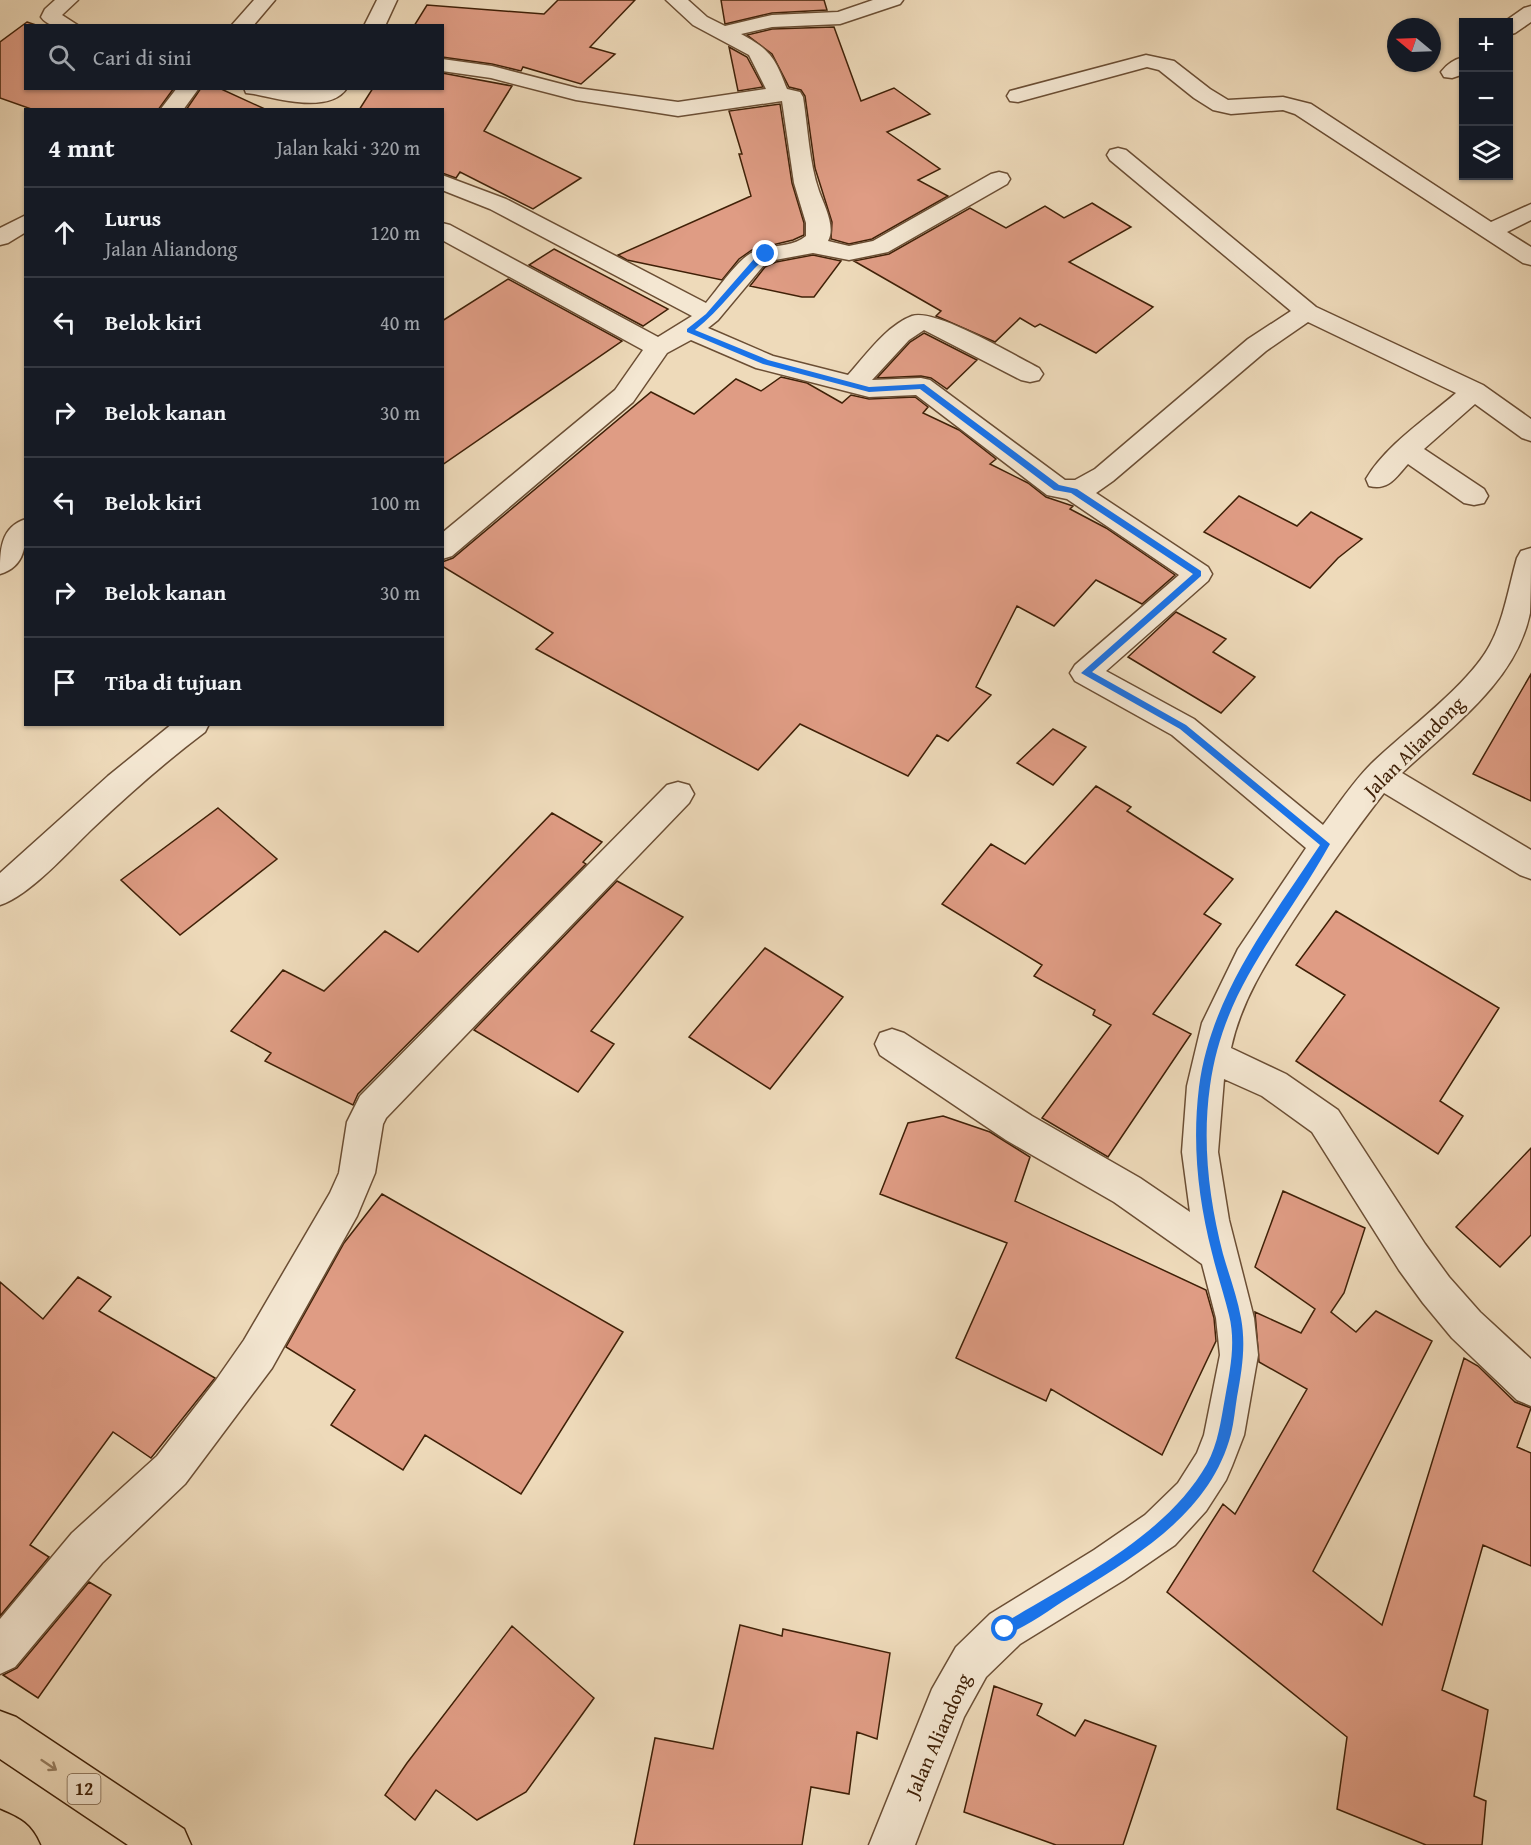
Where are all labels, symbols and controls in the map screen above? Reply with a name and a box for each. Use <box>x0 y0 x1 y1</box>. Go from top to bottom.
north arrow <box>1387 18 1441 72</box>
map controls <box>1459 18 1513 180</box>
button: + <box>1459 18 1513 72</box>
search box <box>24 24 444 90</box>
icon: search <box>45 41 78 74</box>
text: Cari di sini <box>93 41 192 73</box>
button: − <box>1459 72 1513 126</box>
button: layers <box>1459 126 1513 180</box>
text: 4 mnt <box>48 128 115 167</box>
text: Jalan kaki · 320 m <box>276 133 420 162</box>
text: Lurus <box>105 202 161 234</box>
icon: ahead <box>48 216 81 249</box>
text: 120 m <box>370 218 420 247</box>
text: Jalan Aliandong <box>105 234 238 263</box>
route end <box>752 240 778 266</box>
icon: left <box>48 306 81 339</box>
text: Belok kiri <box>105 306 202 338</box>
text: 40 m <box>380 308 420 337</box>
icon: right <box>48 396 81 429</box>
text: Belok kanan <box>105 396 226 428</box>
text: 30 m <box>380 398 420 427</box>
icon: left <box>48 486 81 519</box>
text: Belok kiri <box>105 486 202 518</box>
text: 100 m <box>370 488 420 517</box>
icon: right <box>48 576 81 609</box>
text: Belok kanan <box>105 576 226 608</box>
text: 30 m <box>380 578 420 607</box>
icon: arrive <box>48 666 81 699</box>
text: Tiba di tujuan <box>105 666 242 698</box>
street label: Jalan Aliandong <box>1354 689 1471 806</box>
route start <box>991 1615 1017 1641</box>
street label: Jalan Aliandong <box>896 1668 978 1804</box>
one-way arrow <box>40 1759 56 1771</box>
road number: 12 <box>68 1774 100 1804</box>

